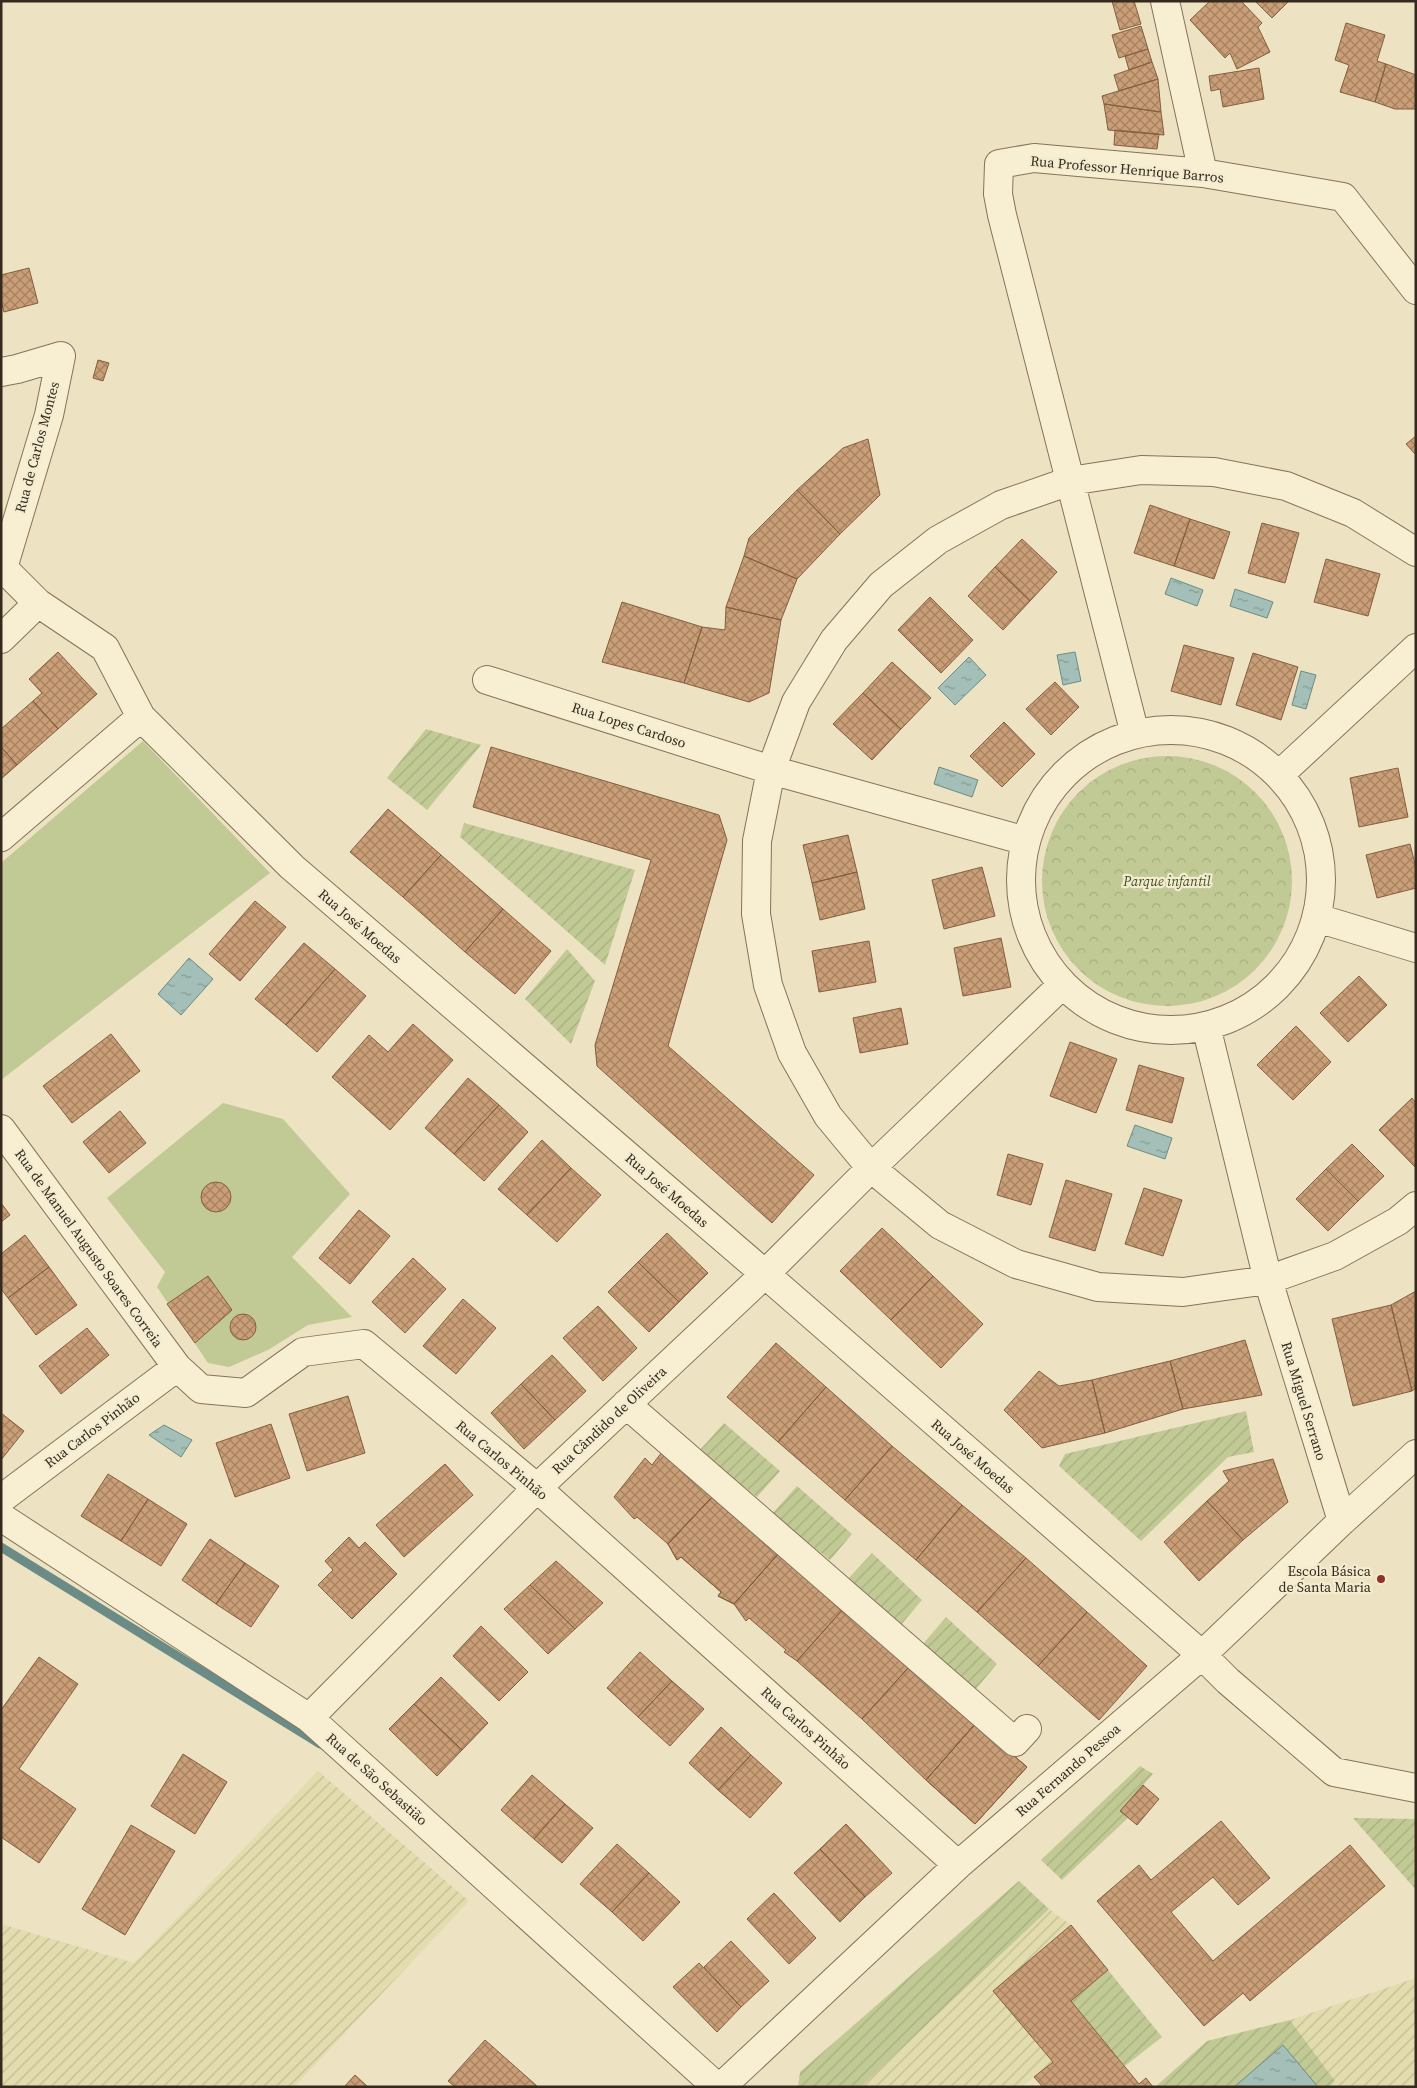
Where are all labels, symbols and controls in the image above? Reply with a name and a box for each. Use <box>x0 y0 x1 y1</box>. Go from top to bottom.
street label: Rua Professor Henrique Barros <box>1029 151 1225 187</box>
street label: Rua de Carlos Montes <box>10 379 64 515</box>
street label: Rua Lopes Cardoso <box>569 697 689 753</box>
park label: Parque infantil <box>1122 871 1211 891</box>
street label: Rua José Moedas <box>314 884 406 968</box>
street label: Rua de Manuel Augusto Soares Correia <box>10 1145 168 1352</box>
street label: Rua José Moedas <box>621 1148 713 1232</box>
street label: Rua Miguel Serrano <box>1276 1339 1332 1463</box>
street label: Rua Cândido de Oliveira <box>547 1361 671 1479</box>
street label: Rua Carlos Pinhão <box>40 1387 144 1472</box>
street label: Rua José Moedas <box>927 1414 1019 1498</box>
street label: Rua Carlos Pinhão <box>452 1415 553 1505</box>
place label: Escola Básica de Santa Maria <box>1278 1561 1372 1597</box>
marker: Escola Básica de Santa Maria <box>1375 1573 1387 1585</box>
street label: Rua Carlos Pinhão <box>757 1682 856 1774</box>
street label: Rua Fernando Pessoa <box>1011 1718 1125 1821</box>
street label: Rua de São Sebastião <box>322 1728 432 1830</box>

